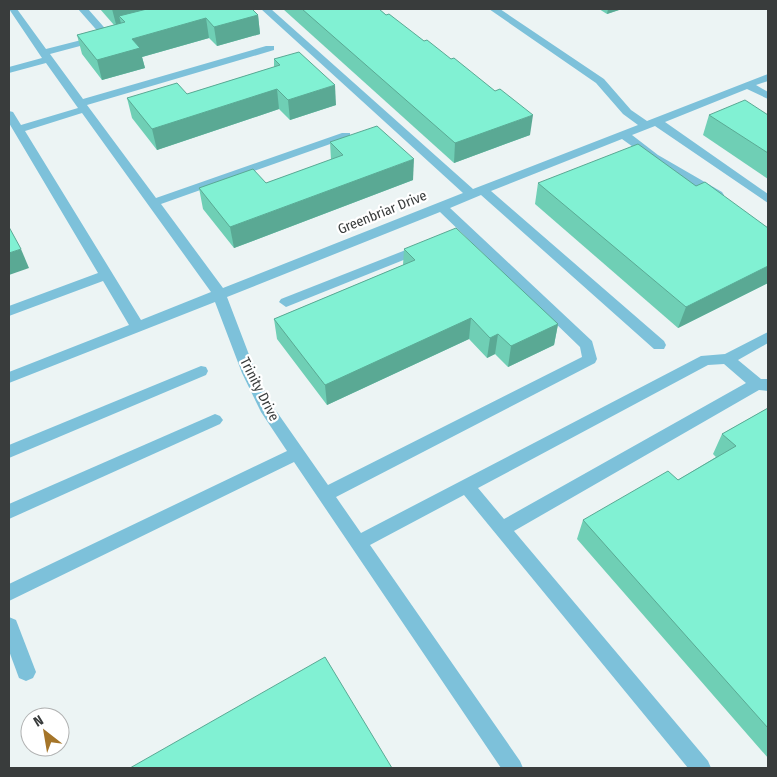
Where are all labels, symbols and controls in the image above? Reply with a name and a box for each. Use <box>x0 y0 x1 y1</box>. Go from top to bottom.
street label: Greenbriar Drive <box>335 187 429 238</box>
street label: Trinity Drive <box>236 355 283 424</box>
north arrow <box>20 707 70 757</box>
text: N <box>31 712 47 731</box>

